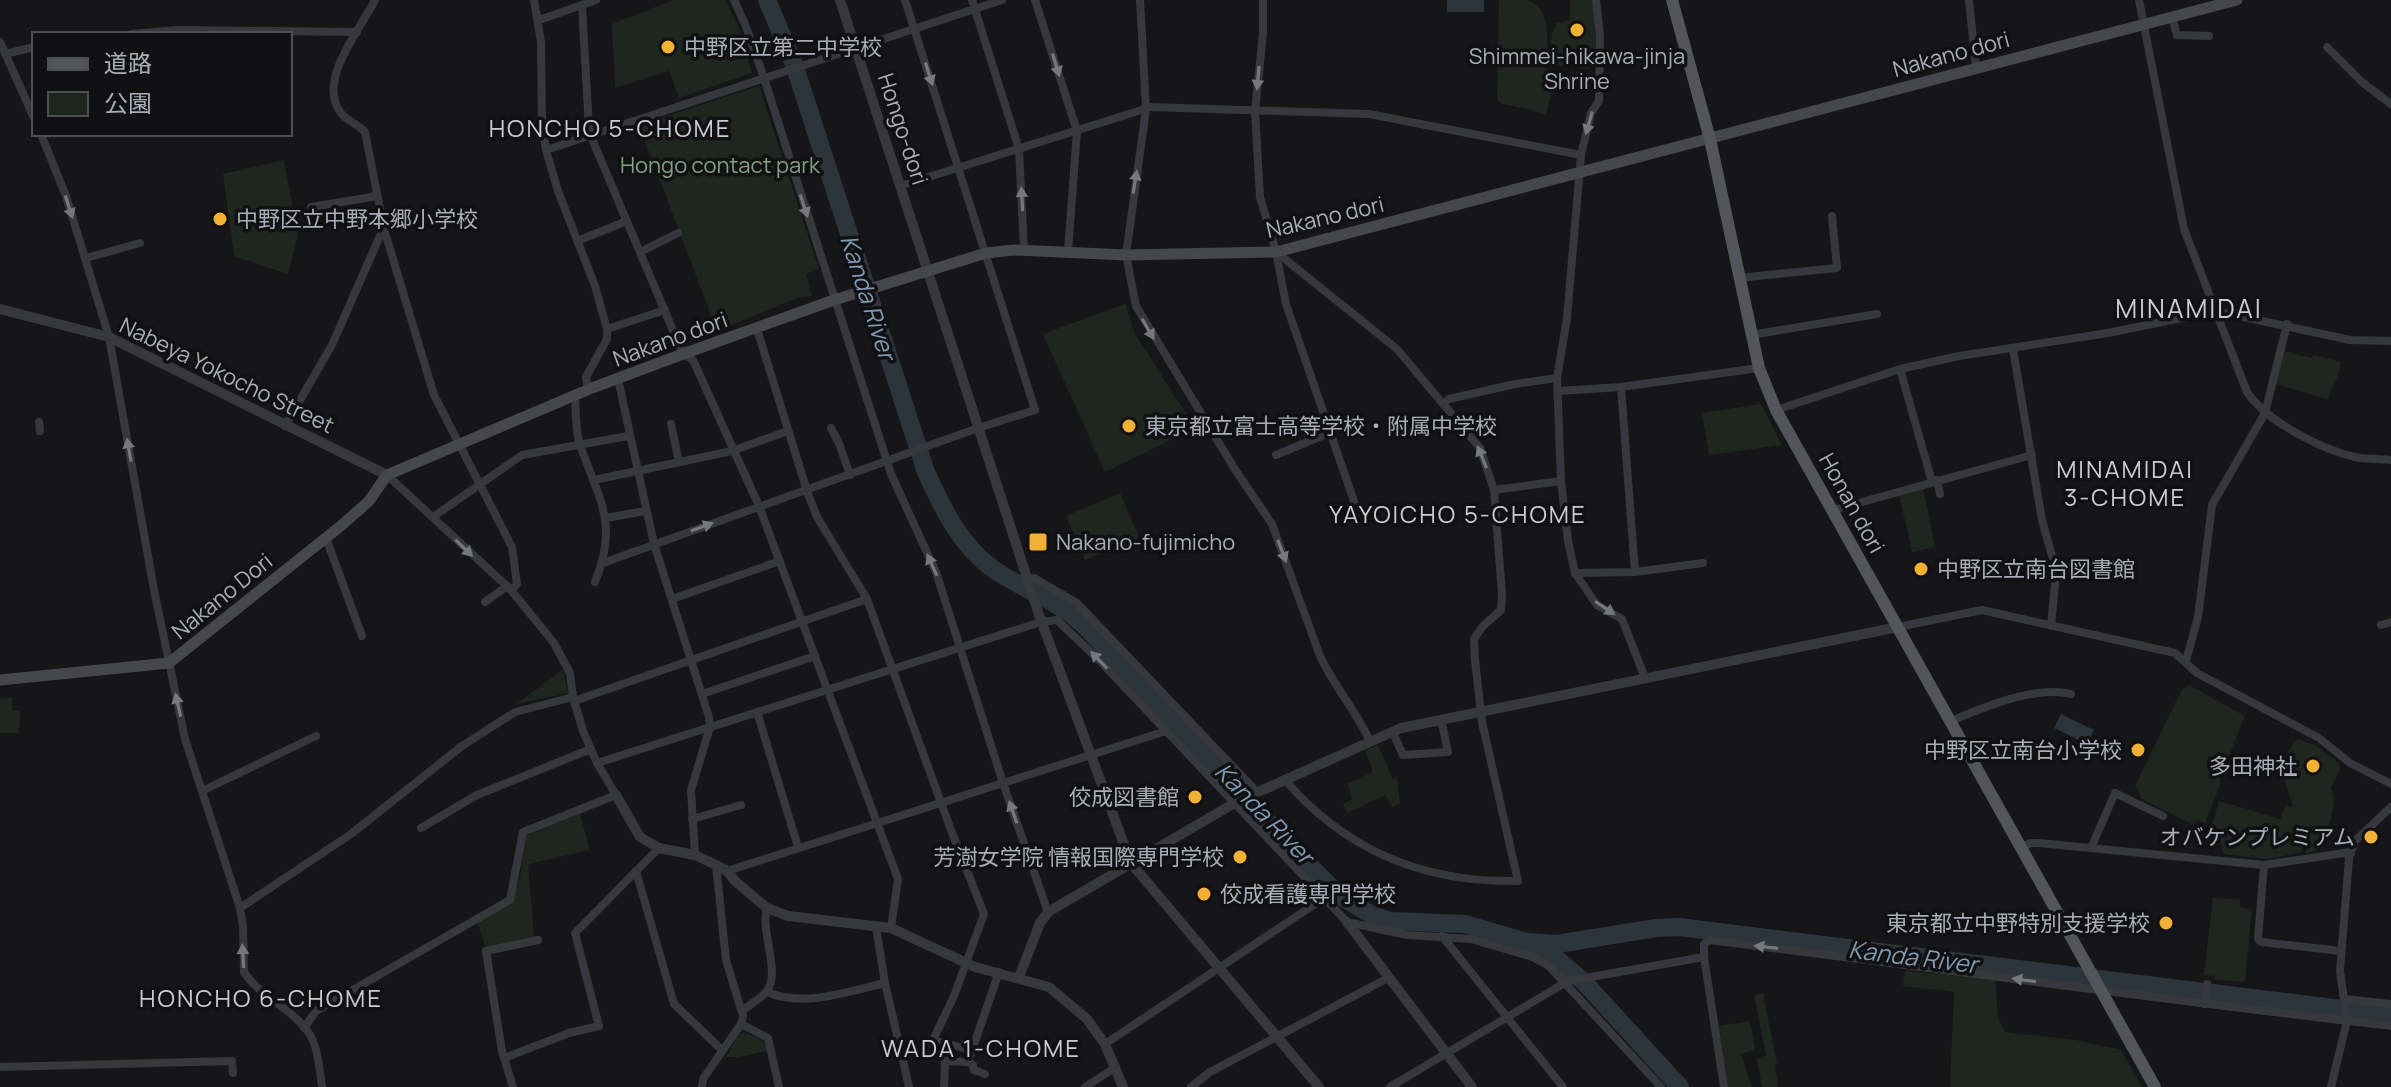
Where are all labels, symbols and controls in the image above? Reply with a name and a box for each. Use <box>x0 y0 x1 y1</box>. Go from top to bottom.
marker: Shimmei-hikawa-jinja Shrine <box>1568 21 1586 39</box>
street label: Nakano dori <box>1889 24 2013 84</box>
legend <box>32 32 292 136</box>
place label: 中野区立第二中学校 <box>684 32 882 62</box>
marker: 中野区立第二中学校 <box>659 38 677 56</box>
place label: Shimmei-hikawa-jinja Shrine <box>1469 41 1685 96</box>
text: 道路 <box>104 46 152 79</box>
one-way arrow <box>1051 54 1063 78</box>
one-way arrow <box>923 62 935 86</box>
one-way arrow <box>1252 66 1265 91</box>
street label: Hongo-dori <box>871 69 935 189</box>
text: 公園 <box>104 86 152 119</box>
district label: HONCHO 5-CHOME <box>489 111 731 144</box>
one-way arrow <box>1583 111 1595 136</box>
park label: Hongo contact park <box>620 150 821 180</box>
one-way arrow <box>1129 169 1142 194</box>
one-way arrow <box>1015 186 1028 211</box>
street label: Nakano dori <box>1263 189 1387 245</box>
one-way arrow <box>798 194 811 218</box>
one-way arrow <box>64 195 76 219</box>
place label: 中野区立中野本郷小学校 <box>236 204 478 234</box>
marker: 中野区立中野本郷小学校 <box>211 210 229 228</box>
water label: Kanda River <box>833 230 906 367</box>
district label: MINAMIDAI <box>2115 290 2263 326</box>
street label: Nakano dori <box>609 304 731 374</box>
street label: Nabeya Yokocho Street <box>115 310 339 440</box>
one-way arrow <box>1141 318 1155 340</box>
place label: 東京都立富士高等学校・附属中学校 <box>1145 411 1497 441</box>
marker: 東京都立富士高等学校・附属中学校 <box>1120 417 1138 435</box>
one-way arrow <box>122 437 134 462</box>
one-way arrow <box>1475 445 1488 469</box>
street label: Honan dori <box>1812 448 1892 558</box>
district label: MINAMIDAI 3-CHOME <box>2056 452 2194 513</box>
district label: YAYOICHO 5-CHOME <box>1329 497 1587 530</box>
one-way arrow <box>691 520 715 533</box>
place label: Nakano-fujimicho <box>1056 527 1235 557</box>
marker: Nakano-fujimicho <box>1027 531 1049 553</box>
one-way arrow <box>454 538 473 556</box>
one-way arrow <box>1276 539 1289 563</box>
street label: Nakano Dori <box>165 546 279 646</box>
one-way arrow <box>926 553 939 576</box>
place label: 中野区立南台図書館 <box>1937 554 2135 584</box>
marker: 中野区立南台図書館 <box>1912 560 1930 578</box>
one-way arrow <box>1594 600 1616 616</box>
one-way arrow <box>1090 651 1108 670</box>
one-way arrow <box>171 693 184 718</box>
place label: 中野区立南台小学校 <box>1924 735 2122 765</box>
marker: 中野区立南台小学校 <box>2129 741 2147 759</box>
place label: 多田神社 <box>2209 751 2297 781</box>
water label: Kanda River <box>1208 755 1324 873</box>
marker: 多田神社 <box>2304 757 2322 775</box>
place label: 佼成図書館 <box>1069 782 1179 812</box>
marker: 佼成図書館 <box>1186 788 1204 806</box>
one-way arrow <box>1007 799 1019 823</box>
place label: オバケンプレミアム <box>2160 822 2355 852</box>
marker: オバケンプレミアム <box>2362 828 2380 846</box>
place label: 芳澍女学院 情報国際専門学校 <box>934 842 1224 872</box>
marker: 芳澍女学院 情報国際専門学校 <box>1231 848 1249 866</box>
place label: 佼成看護専門学校 <box>1220 879 1396 909</box>
marker: 佼成看護専門学校 <box>1195 885 1213 903</box>
place label: 東京都立中野特別支援学校 <box>1886 908 2150 938</box>
marker: 東京都立中野特別支援学校 <box>2157 914 2175 932</box>
water label: Kanda River <box>1847 932 1982 981</box>
one-way arrow <box>1753 940 1778 953</box>
one-way arrow <box>236 942 249 968</box>
one-way arrow <box>2011 973 2036 986</box>
district label: HONCHO 6-CHOME <box>139 981 383 1014</box>
district label: WADA 1-CHOME <box>881 1031 1081 1064</box>

